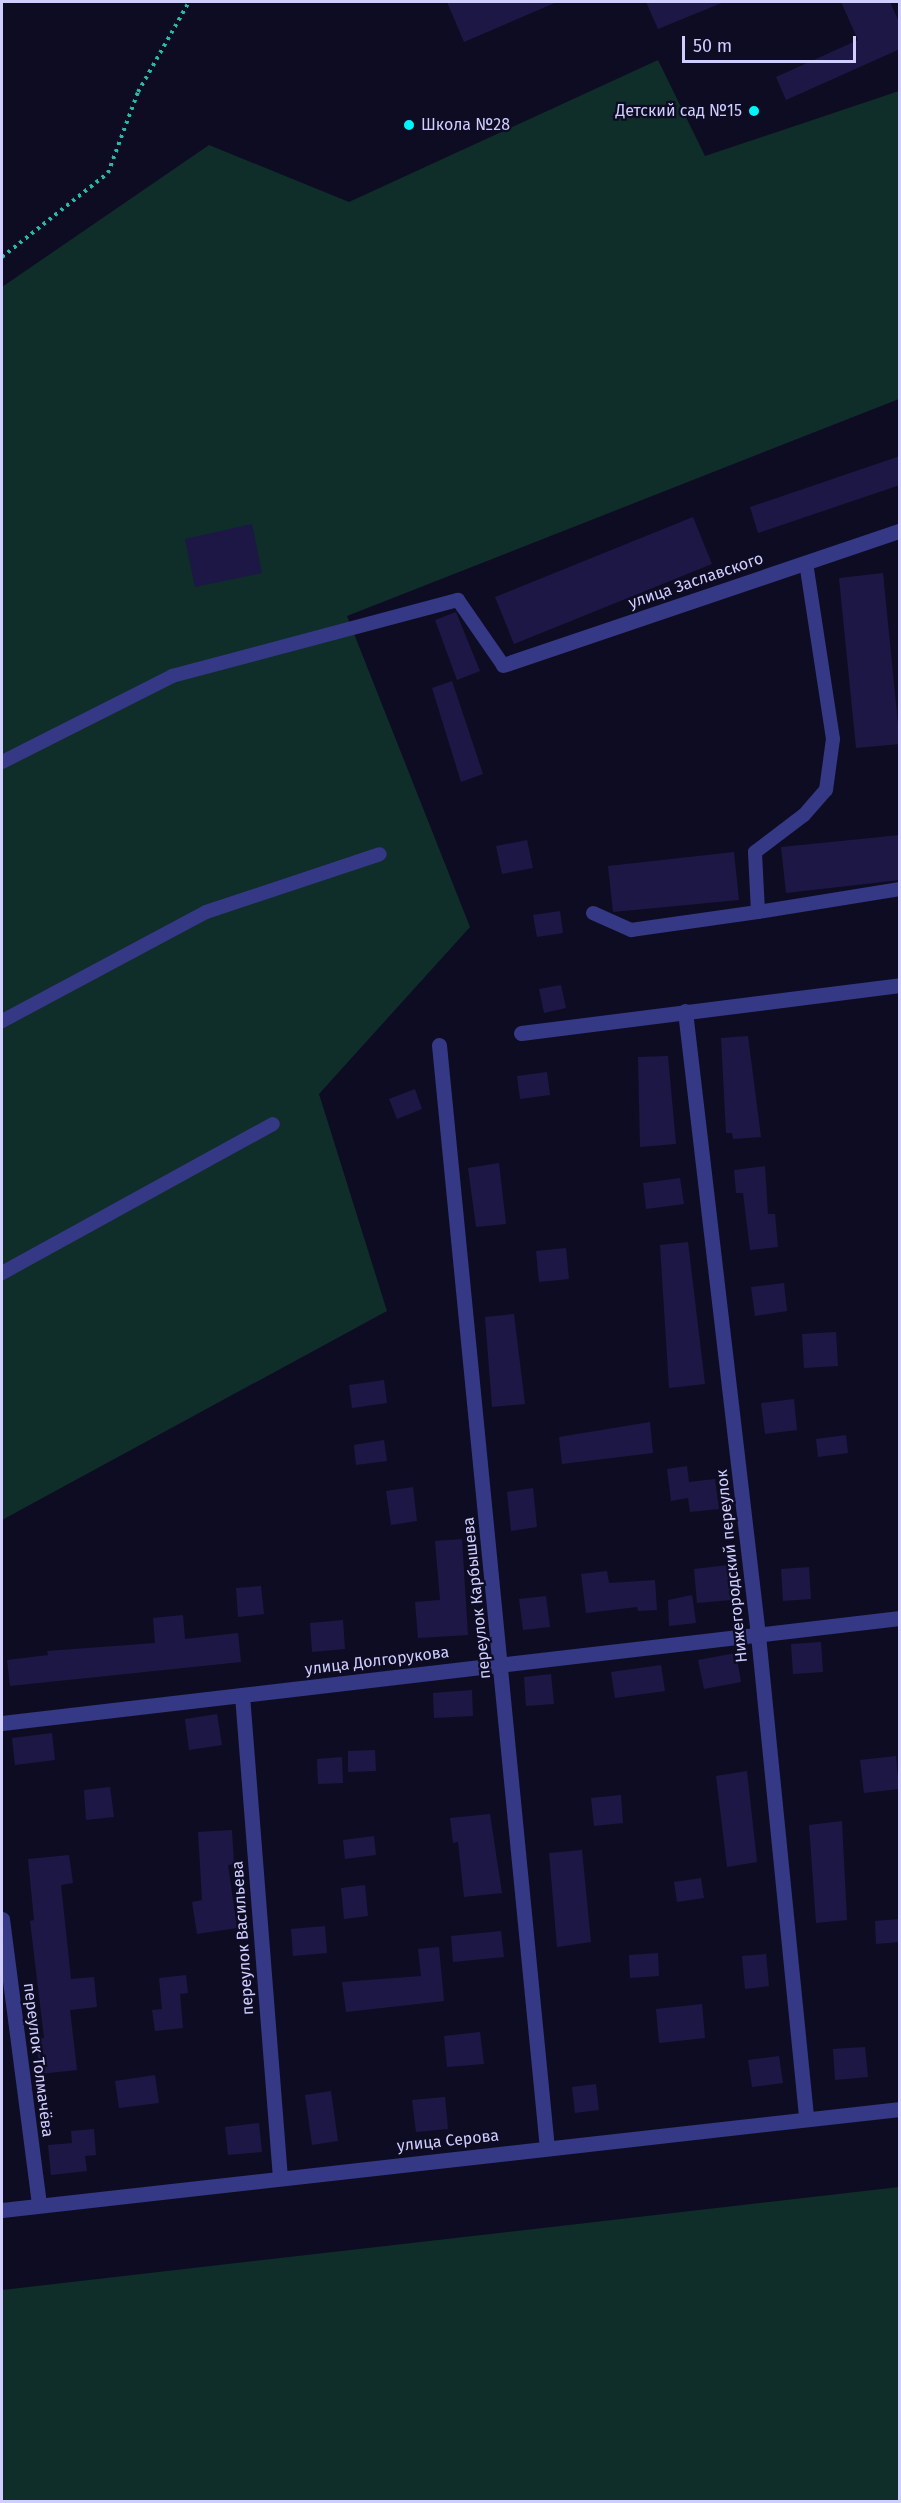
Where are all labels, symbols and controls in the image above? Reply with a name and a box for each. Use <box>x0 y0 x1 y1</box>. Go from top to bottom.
scale bar <box>685 24 859 62</box>
text: 50 m <box>693 35 732 57</box>
place label: Детский сад №15 <box>615 101 742 121</box>
marker: Детский сад №15 <box>747 104 761 118</box>
place label: Школа №28 <box>421 115 510 135</box>
marker: Школа №28 <box>402 118 416 132</box>
street label: улица Заславского <box>626 549 766 613</box>
street label: Нижегородский переулок <box>712 1468 752 1664</box>
street label: переулок Карбышева <box>459 1516 495 1680</box>
street label: улица Долгорукова <box>304 1643 450 1679</box>
street label: переулок Васильева <box>228 1860 258 2016</box>
street label: переулок Толмачёва <box>19 1982 57 2138</box>
street label: улица Серова <box>396 2126 500 2156</box>

